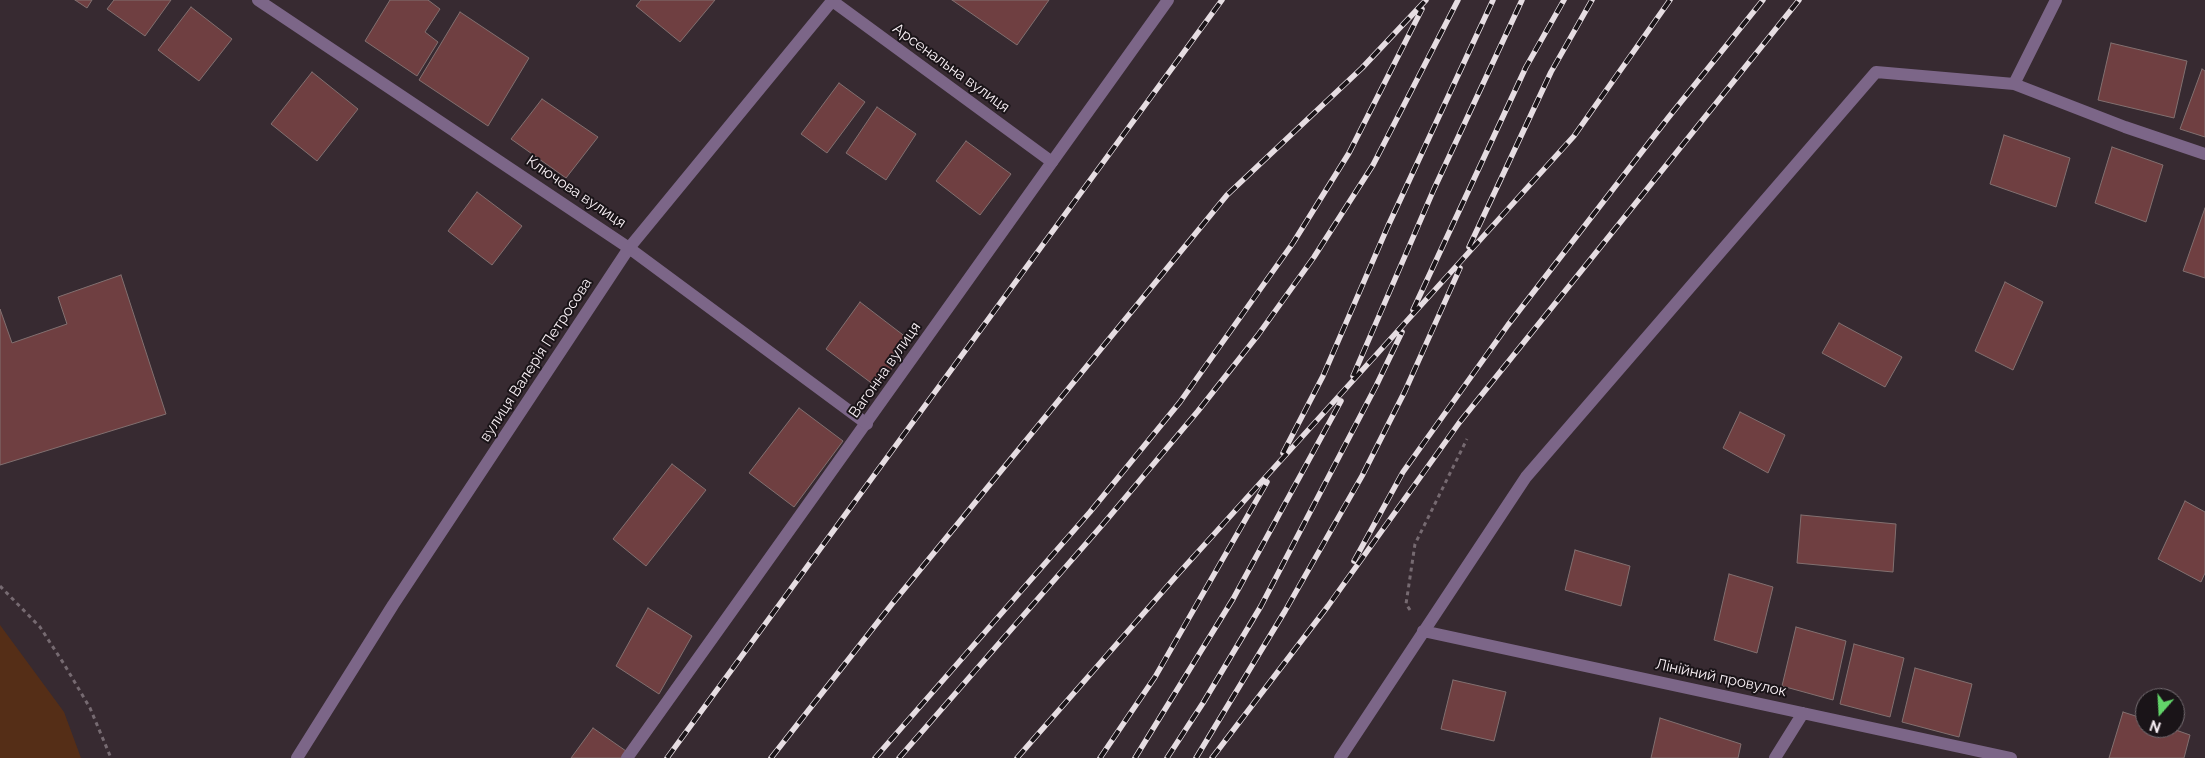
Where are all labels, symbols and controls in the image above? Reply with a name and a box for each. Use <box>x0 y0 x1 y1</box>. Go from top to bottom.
street label: Арсенальна вулиця <box>889 20 1013 116</box>
street label: Ключова вулиця <box>523 152 629 232</box>
street label: вулиця Валерія Петросова <box>476 275 596 445</box>
street label: Вагонна вулиця <box>845 319 925 421</box>
street label: Лінійний провулок <box>1654 655 1788 701</box>
north arrow <box>2135 688 2185 738</box>
text: N <box>2148 717 2163 736</box>

